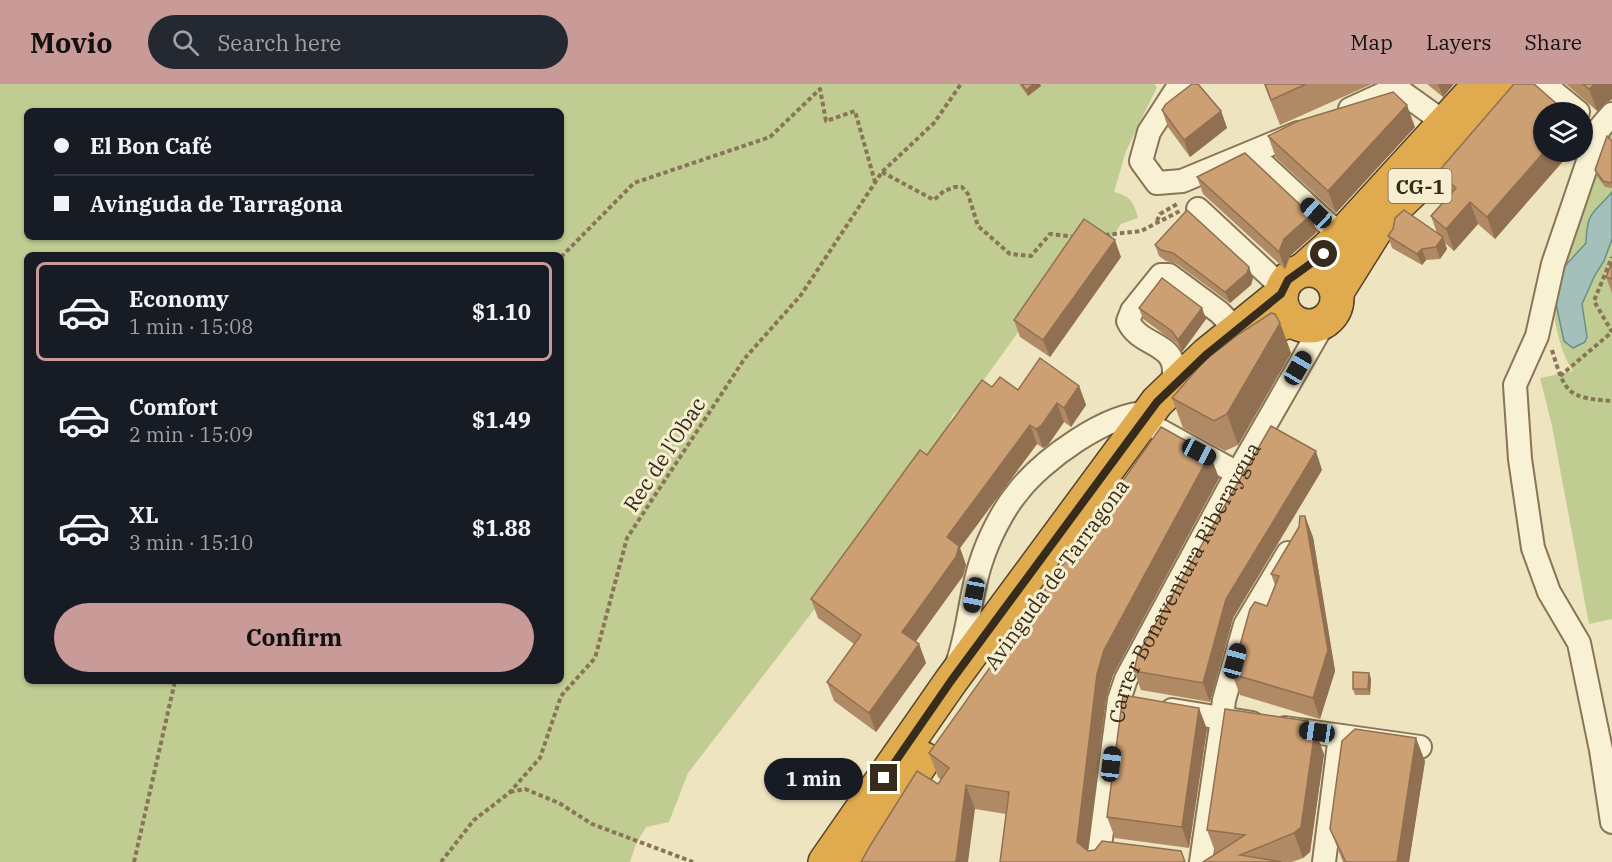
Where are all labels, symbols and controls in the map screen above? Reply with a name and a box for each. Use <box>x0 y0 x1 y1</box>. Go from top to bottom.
search box <box>148 15 568 69</box>
text: Movio <box>30 24 112 61</box>
icon: search <box>169 26 202 59</box>
text: Search here <box>217 28 341 57</box>
text: Map <box>1350 28 1393 56</box>
text: Layers <box>1426 28 1492 56</box>
text: Share <box>1525 28 1582 56</box>
map controls <box>1533 102 1593 162</box>
button: layers <box>1533 102 1593 162</box>
text: El Bon Café <box>90 131 212 160</box>
road number: CG-1 <box>1388 169 1452 203</box>
text: Avinguda de Tarragona <box>90 189 343 218</box>
car <box>1297 194 1335 232</box>
route start <box>1310 240 1337 267</box>
text: Economy <box>129 284 229 313</box>
icon: car <box>57 285 111 339</box>
text: $1.10 <box>472 297 531 326</box>
text: 1 min · 15:08 <box>129 313 253 340</box>
car <box>1281 348 1315 388</box>
street label: Rec de l'Obac <box>617 391 711 517</box>
text: Comfort <box>129 392 218 421</box>
icon: car <box>57 393 111 447</box>
text: $1.49 <box>472 405 531 434</box>
text: 2 min · 15:09 <box>129 421 253 448</box>
car <box>1179 436 1219 468</box>
street label: Carrer Bonaventura Riberaygua <box>1102 437 1267 725</box>
street label: Avinguda de Tarragona <box>977 473 1135 675</box>
text: XL <box>129 500 159 529</box>
icon: car <box>57 501 111 555</box>
text: $1.88 <box>472 513 531 542</box>
text: 3 min · 15:10 <box>129 529 253 556</box>
car <box>962 576 986 614</box>
button: Confirm <box>54 603 534 672</box>
car <box>1222 641 1248 681</box>
car <box>1298 721 1336 743</box>
car <box>1100 745 1122 783</box>
callout: 1 min <box>764 757 863 799</box>
route end <box>870 764 897 791</box>
text: 1 min <box>786 765 842 792</box>

